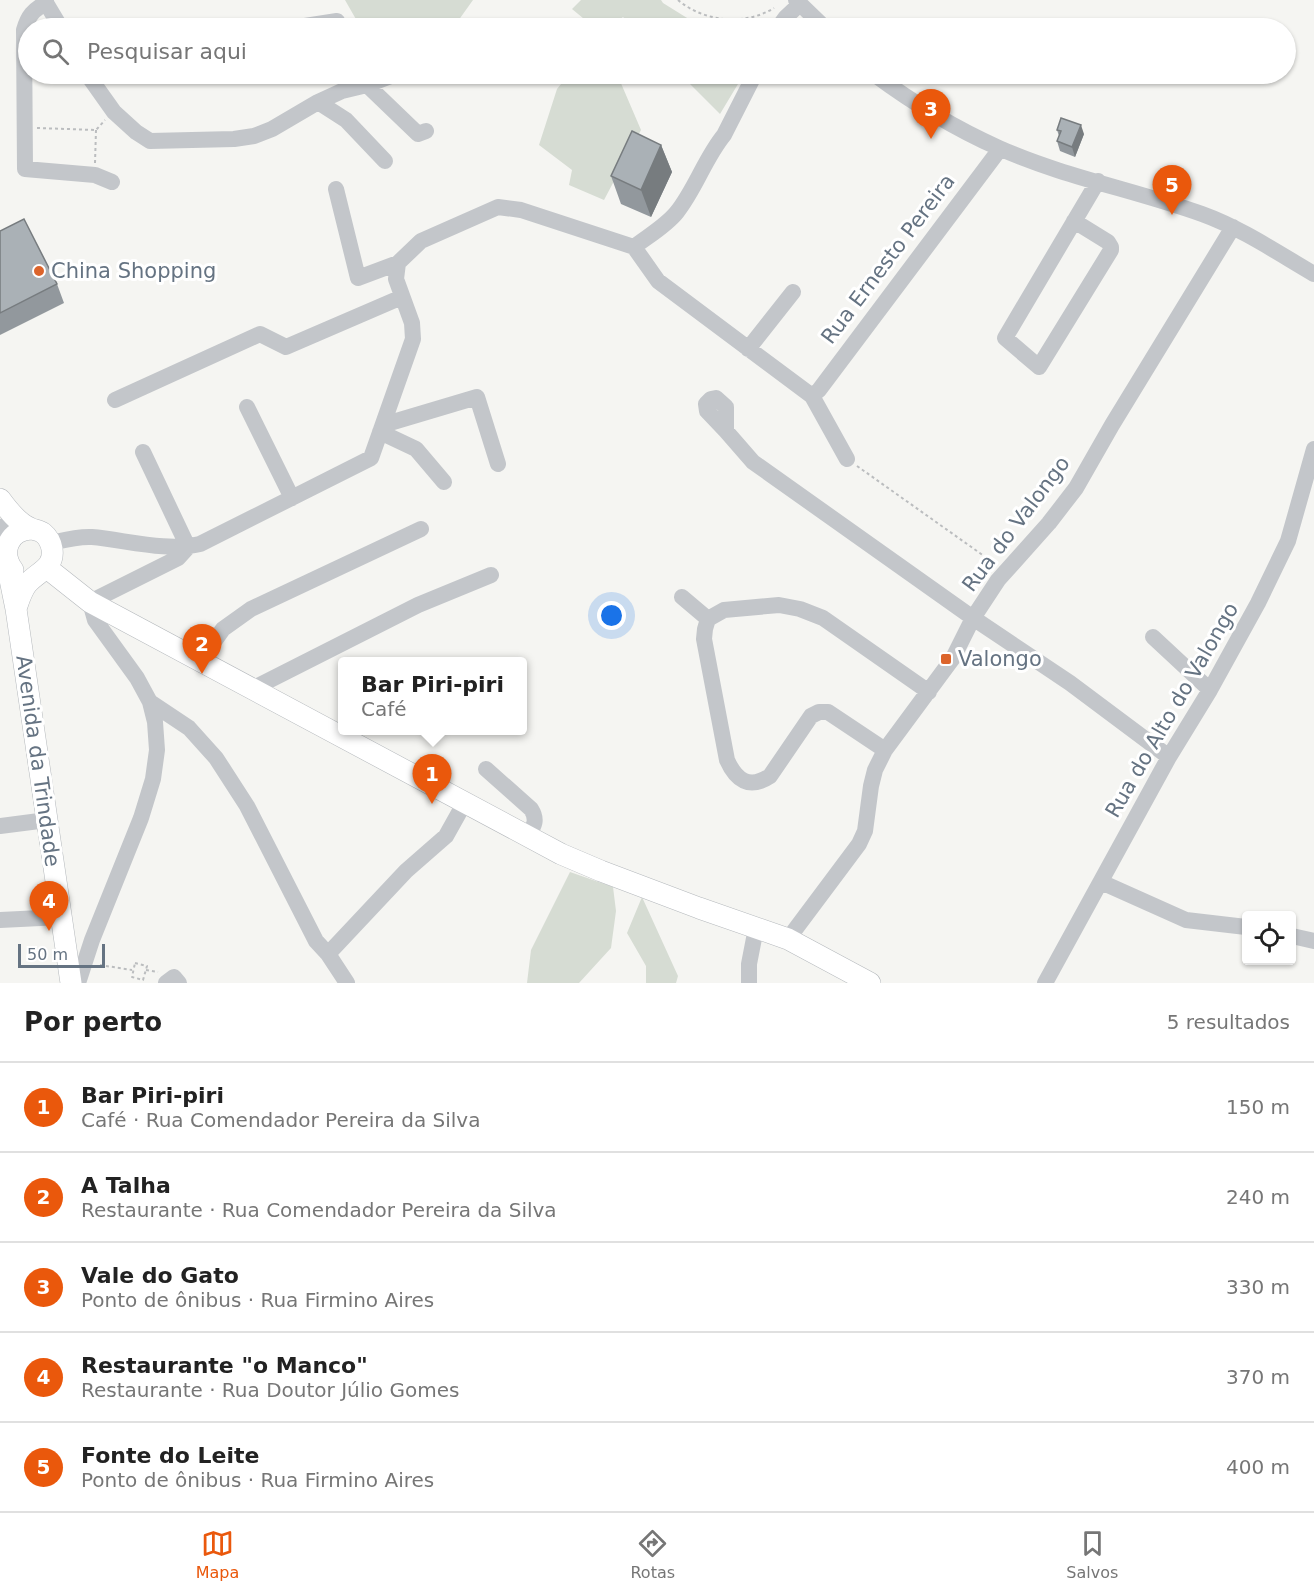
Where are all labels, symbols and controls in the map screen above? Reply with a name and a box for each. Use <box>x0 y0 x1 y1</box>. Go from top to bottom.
search box <box>18 18 1296 84</box>
icon: search <box>39 35 72 68</box>
text: Pesquisar aqui <box>87 39 247 64</box>
pin: 3 <box>912 90 950 139</box>
pin: 5 <box>1152 166 1192 215</box>
street label: Rua Ernesto Pereira <box>816 169 960 349</box>
place label: China Shopping <box>51 259 216 283</box>
marker: China Shopping <box>32 264 46 278</box>
street label: Rua do Valongo <box>957 452 1075 596</box>
street label: Rua do Alto do Valongo <box>1101 598 1243 822</box>
your location <box>597 601 626 630</box>
pin: 2 <box>182 624 222 674</box>
place label: Valongo <box>958 647 1042 671</box>
marker: Valongo <box>939 652 953 666</box>
street label: Avenida da Trindade <box>11 654 65 868</box>
popup <box>338 657 527 735</box>
text: Bar Piri-piri <box>361 672 504 697</box>
text: Café <box>361 697 407 721</box>
pin: 1 <box>412 754 452 804</box>
pin: 4 <box>29 882 68 931</box>
map controls <box>1242 911 1296 965</box>
button: locate <box>1242 911 1296 965</box>
scale bar <box>18 941 105 968</box>
text: 50 m <box>27 945 68 964</box>
text: Por perto <box>24 1007 162 1037</box>
text: 5 resultados <box>1167 1010 1290 1034</box>
text: Bar Piri-piri <box>81 1083 224 1108</box>
text: 1 <box>37 1095 50 1119</box>
text: 150 m <box>1226 1095 1290 1119</box>
text: Café · Rua Comendador Pereira da Silva <box>81 1108 480 1132</box>
text: A Talha <box>81 1173 171 1198</box>
text: 2 <box>37 1185 50 1209</box>
text: 240 m <box>1226 1185 1290 1209</box>
text: Restaurante · Rua Comendador Pereira da Silva <box>81 1198 557 1222</box>
text: Vale do Gato <box>81 1263 239 1288</box>
text: 3 <box>37 1275 50 1299</box>
text: 330 m <box>1226 1275 1290 1299</box>
text: Ponto de ônibus · Rua Firmino Aires <box>81 1288 434 1312</box>
text: Restaurante "o Manco" <box>81 1353 368 1378</box>
text: 4 <box>37 1365 50 1389</box>
text: 370 m <box>1226 1365 1290 1389</box>
text: Restaurante · Rua Doutor Júlio Gomes <box>81 1378 459 1402</box>
text: Fonte do Leite <box>81 1443 259 1468</box>
text: 5 <box>37 1455 50 1479</box>
text: 400 m <box>1226 1455 1290 1479</box>
text: Ponto de ônibus · Rua Firmino Aires <box>81 1468 434 1492</box>
tab: Mapa <box>196 1527 239 1582</box>
tab: Rotas <box>630 1527 675 1582</box>
tab: Salvos <box>1066 1527 1118 1582</box>

